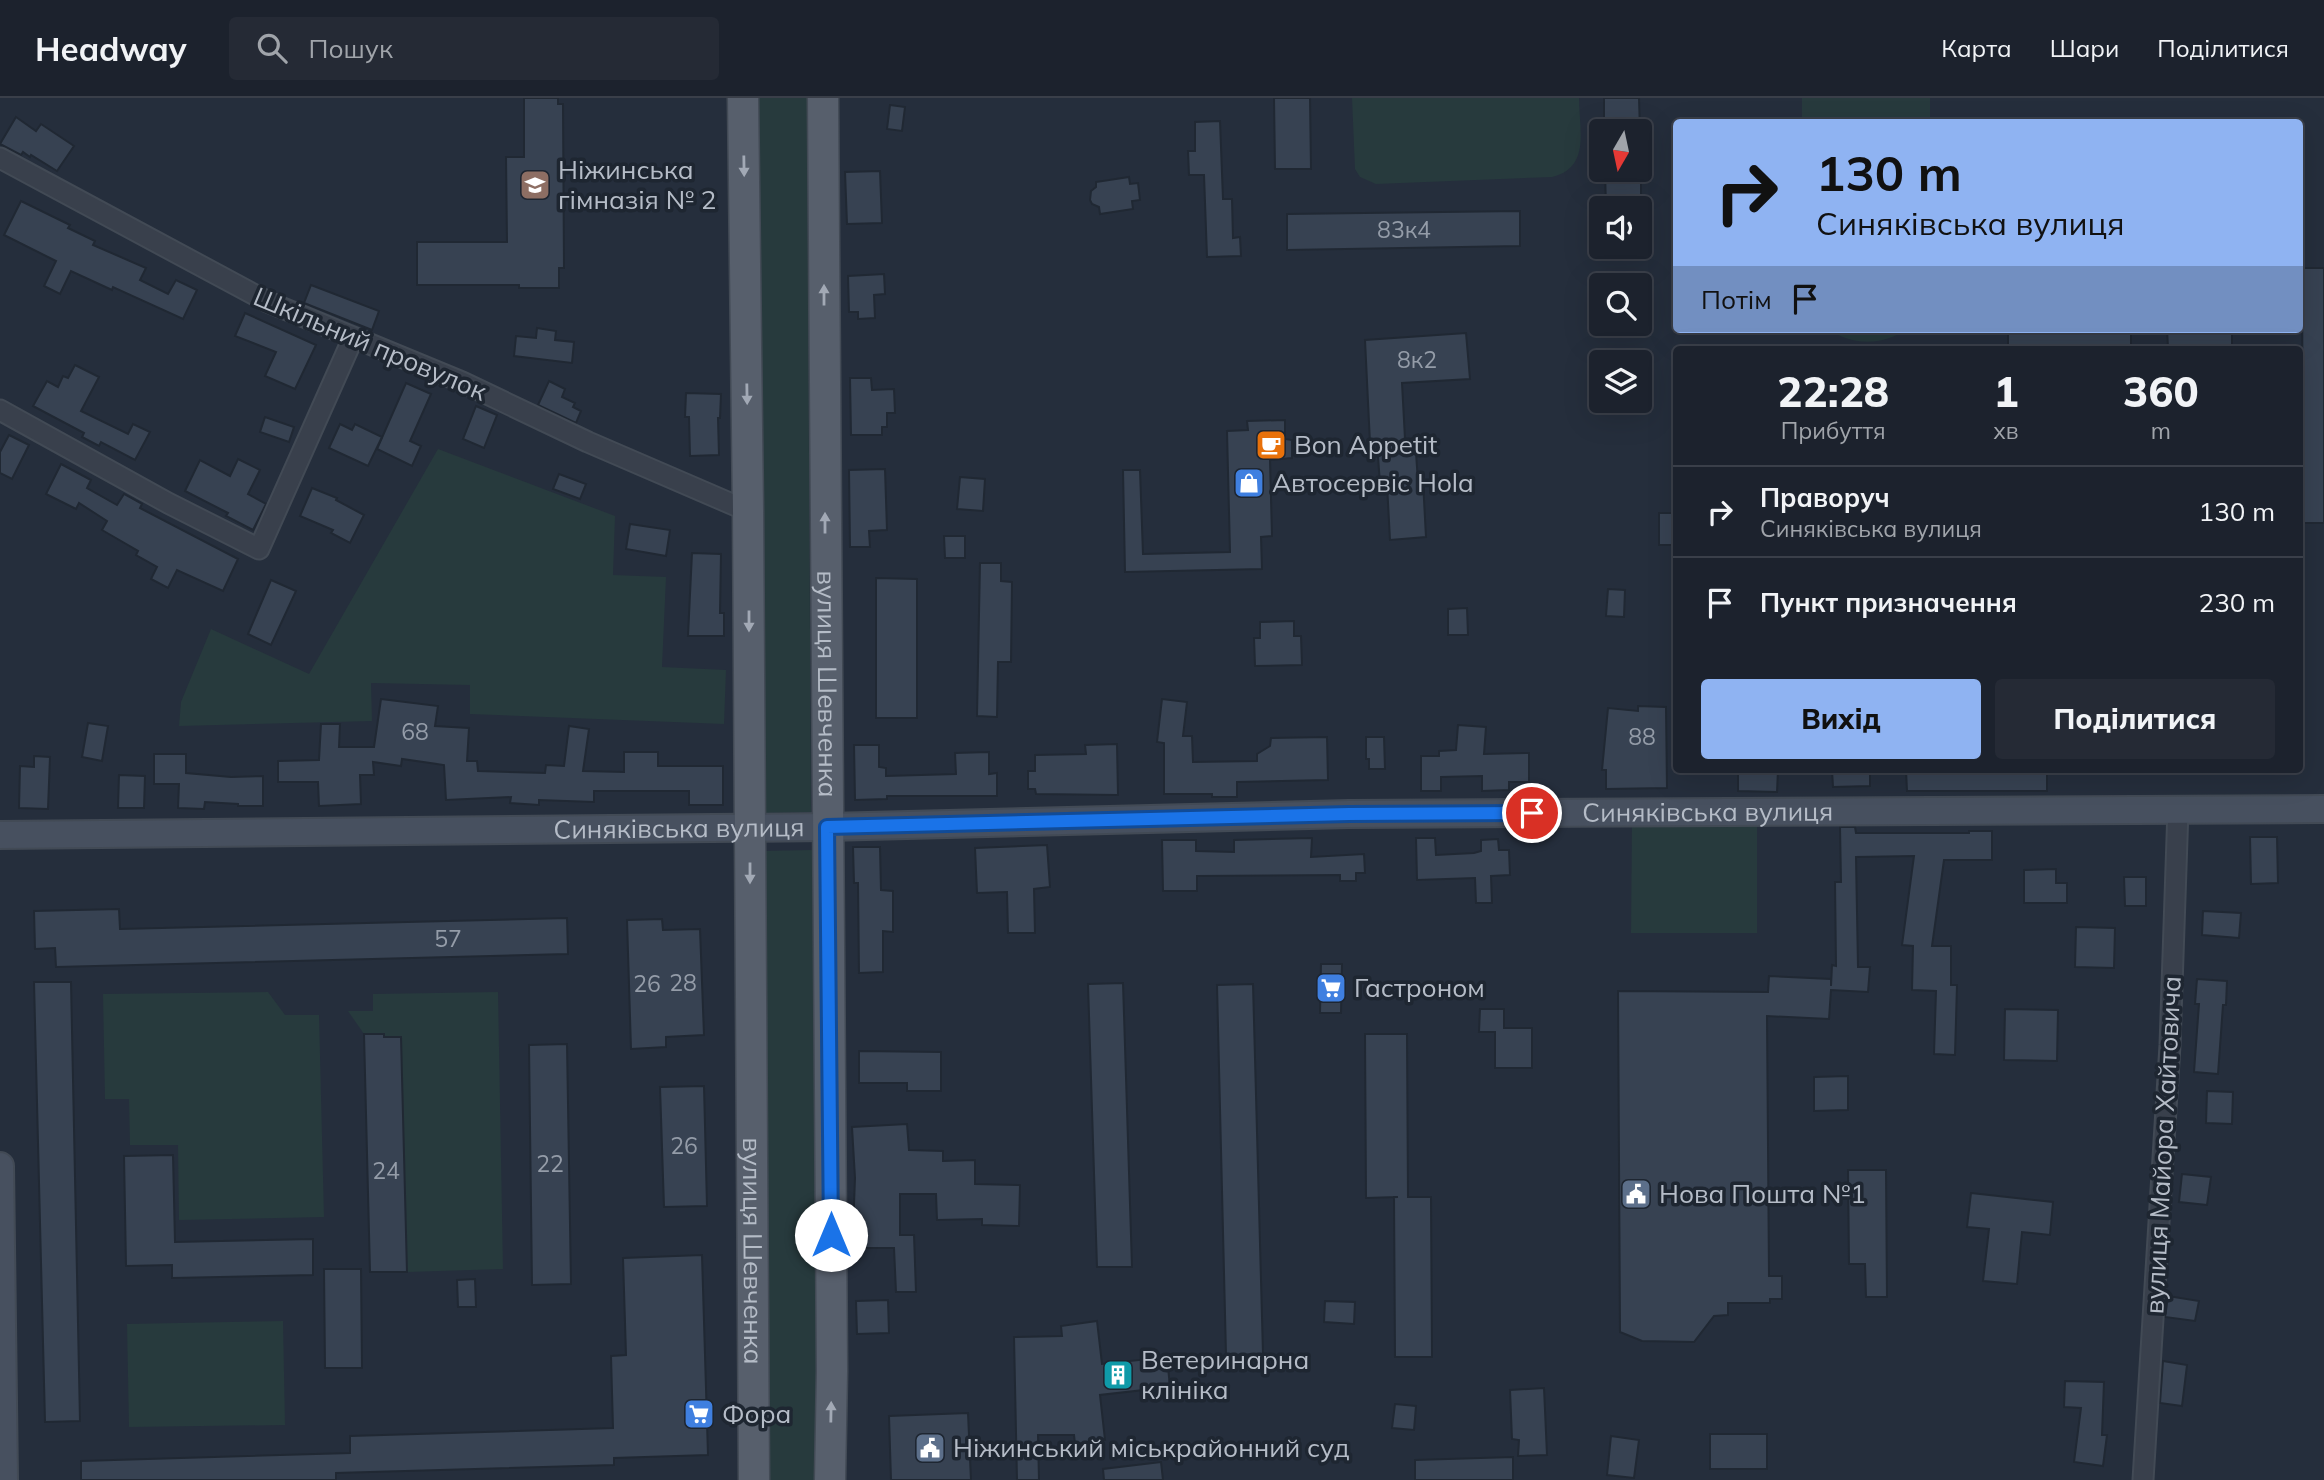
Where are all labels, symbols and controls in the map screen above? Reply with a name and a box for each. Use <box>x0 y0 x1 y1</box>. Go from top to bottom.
search box <box>229 17 719 80</box>
text: Headway <box>35 28 187 69</box>
icon: search <box>253 29 291 67</box>
text: Пошук <box>309 32 393 65</box>
text: Карта <box>1941 33 2012 63</box>
text: Шари <box>2050 33 2119 63</box>
text: Поділитися <box>2157 33 2289 63</box>
north arrow <box>1589 119 1652 182</box>
map controls <box>1589 119 1652 413</box>
text: 130 m <box>1816 142 1962 203</box>
icon: right <box>1701 147 1792 238</box>
place label: Ніжинська гімназія № 2 <box>558 153 716 216</box>
one-way arrow <box>738 155 749 177</box>
school or university icon: Ніжинська гімназія № 2 <box>518 168 552 202</box>
button: sound <box>1589 196 1652 259</box>
text: Синяківська вулиця <box>1816 203 2125 243</box>
house number: 83к4 <box>1377 215 1431 244</box>
button: search <box>1589 273 1652 336</box>
street label: Шкільний провулок <box>249 280 492 408</box>
icon: arrive <box>1786 280 1824 318</box>
text: Потім <box>1701 283 1772 316</box>
one-way arrow <box>818 284 830 306</box>
house number: 8к2 <box>1397 345 1437 374</box>
button: layers <box>1589 350 1652 413</box>
text: 22:28 <box>1777 365 1889 418</box>
text: 1 <box>1993 365 2019 418</box>
text: 360 <box>2123 365 2199 418</box>
one-way arrow <box>741 383 753 405</box>
text: Прибуття <box>1781 416 1886 445</box>
text: хв <box>1993 416 2019 445</box>
text: m <box>2151 416 2171 445</box>
cafe icon: Bon Appetit <box>1254 428 1288 462</box>
place label: Bon Appetit <box>1294 428 1437 461</box>
shop icon: Автосервіс Hola <box>1232 466 1266 500</box>
place label: Автосервіс Hola <box>1272 466 1474 499</box>
text: Праворуч <box>1760 481 1890 514</box>
icon: right <box>1701 493 1739 531</box>
text: 130 m <box>2199 495 2275 528</box>
one-way arrow <box>819 512 831 534</box>
text: Синяківська вулиця <box>1760 514 1982 543</box>
street label: вулиця Шевченка <box>810 570 845 798</box>
icon: arrive <box>1701 584 1739 622</box>
text: Пункт призначення <box>1760 586 2017 619</box>
text: 230 m <box>2199 586 2275 619</box>
one-way arrow <box>743 610 755 632</box>
button: Вихід <box>1701 679 1981 759</box>
button: Поділитися <box>1995 679 2275 759</box>
house number: 68 <box>401 717 429 746</box>
house number: 88 <box>1628 722 1656 751</box>
pin <box>1502 783 1562 843</box>
icon: arrive <box>1513 794 1551 832</box>
street label: Синяківська вулиця <box>1582 795 1833 829</box>
street label: Синяківська вулиця <box>553 810 805 846</box>
one-way arrow <box>744 862 755 884</box>
house number: 57 <box>434 924 462 953</box>
house number: 28 <box>669 968 697 997</box>
house number: 26 <box>633 969 661 998</box>
supermarket icon: Гастроном <box>1314 971 1348 1005</box>
place label: Гастроном <box>1354 971 1485 1004</box>
street label: вулиця Майора Хайтовича <box>2137 975 2188 1315</box>
house number: 26 <box>670 1131 698 1160</box>
street label: вулиця Шевченка <box>736 1137 770 1365</box>
house number: 22 <box>536 1149 564 1178</box>
house number: 24 <box>372 1156 400 1185</box>
public building icon: Нова Пошта №1 <box>1619 1177 1653 1211</box>
place label: Нова Пошта №1 <box>1659 1177 1866 1210</box>
position arrow <box>794 1198 868 1272</box>
place label: Ветеринарна клініка <box>1141 1343 1309 1406</box>
building icon: Ветеринарна клініка <box>1101 1358 1135 1392</box>
supermarket icon: Фора <box>682 1397 716 1431</box>
place label: Фора <box>722 1397 791 1430</box>
one-way arrow <box>825 1401 837 1423</box>
public building icon: Ніжинський міськрайонний суд <box>913 1431 947 1465</box>
place label: Ніжинський міськрайонний суд <box>953 1431 1350 1464</box>

